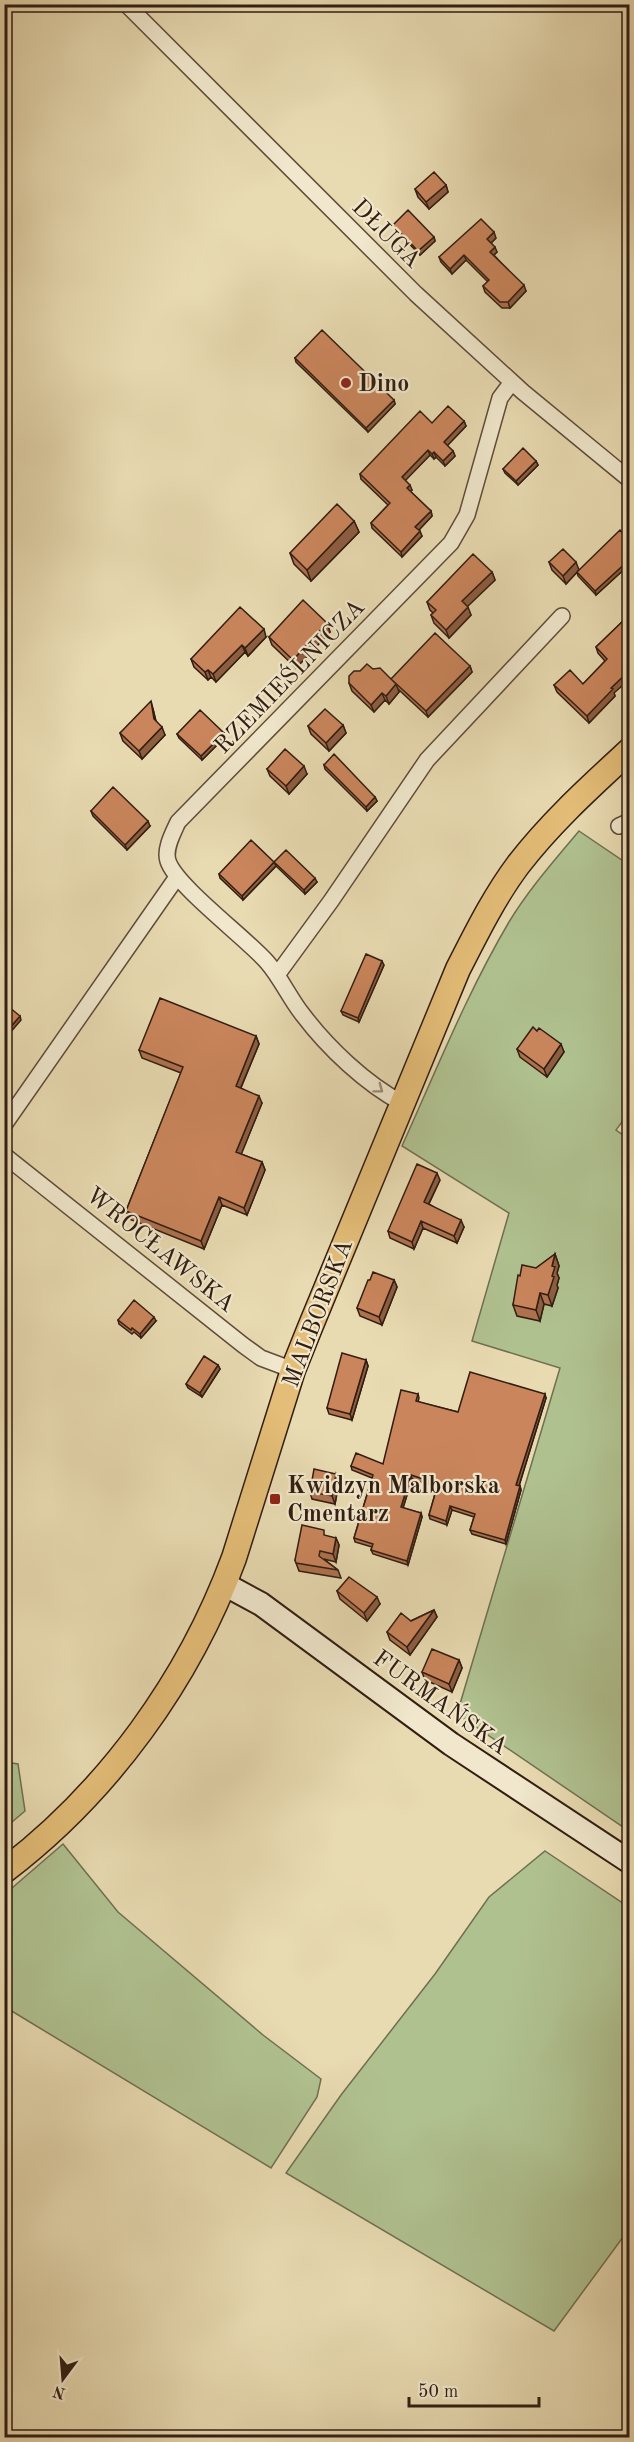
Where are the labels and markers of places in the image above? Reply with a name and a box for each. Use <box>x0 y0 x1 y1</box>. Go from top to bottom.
place label: Dino <box>358 373 409 397</box>
marker: Dino <box>339 376 353 390</box>
place label: Kwidzyn Malborska Cmentarz <box>287 1475 500 1527</box>
marker: Kwidzyn Malborska Cmentarz <box>268 1492 282 1506</box>

